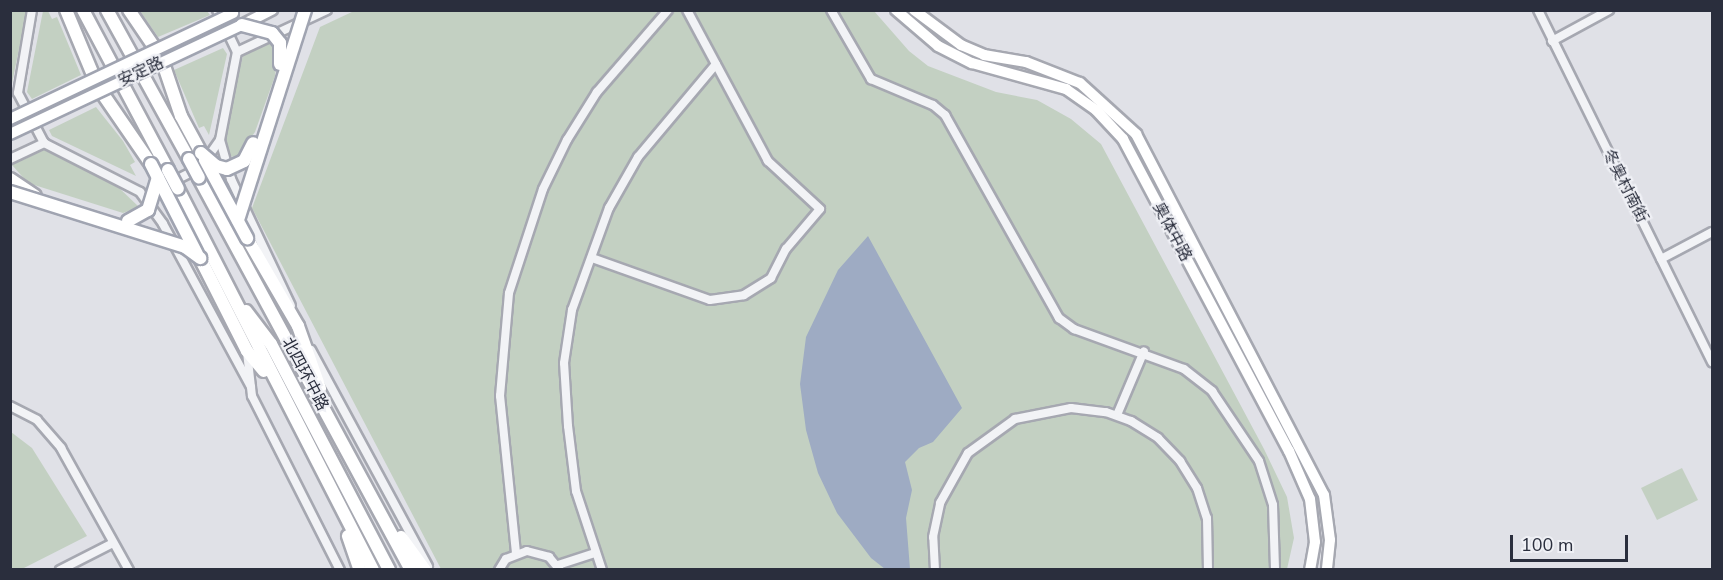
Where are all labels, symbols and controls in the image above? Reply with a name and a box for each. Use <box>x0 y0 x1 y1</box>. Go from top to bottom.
street label: 安定路 <box>115 53 167 91</box>
street label: 冬奥村南街 <box>1598 146 1652 226</box>
street label: 奥体中路 <box>1149 199 1195 265</box>
street label: 北四环中路 <box>278 334 332 414</box>
scale bar <box>1513 523 1632 561</box>
text: 100 m <box>1521 533 1573 557</box>

